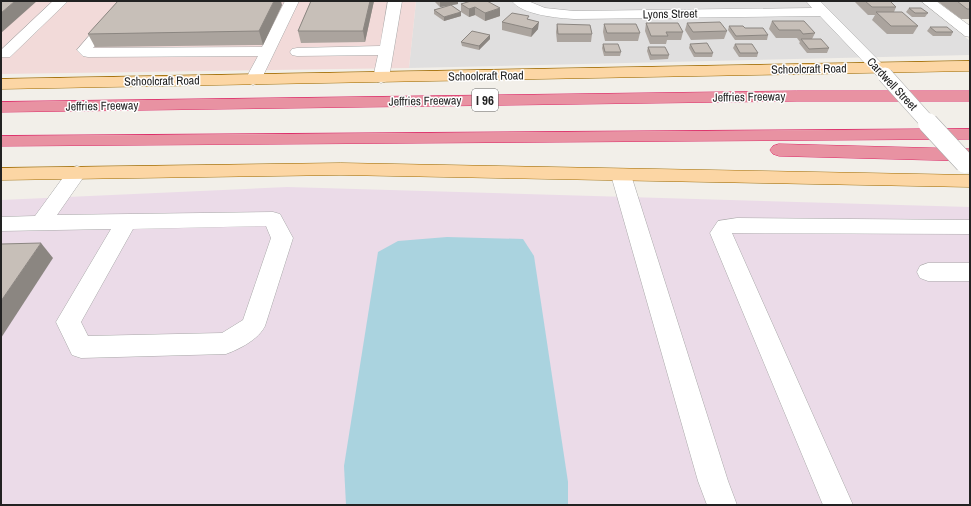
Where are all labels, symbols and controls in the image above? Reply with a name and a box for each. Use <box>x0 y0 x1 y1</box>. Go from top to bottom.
street label: Lyons Street <box>642 6 698 22</box>
street label: Cardwell Street <box>863 54 921 114</box>
street label: Schoolcraft Road <box>771 60 847 78</box>
street label: Schoolcraft Road <box>448 67 524 85</box>
street label: Schoolcraft Road <box>124 72 200 90</box>
street label: Jeffries Freeway <box>713 88 785 106</box>
road number: I 96 <box>472 89 498 111</box>
street label: Jeffries Freeway <box>389 92 461 110</box>
street label: Jeffries Freeway <box>66 97 138 115</box>

